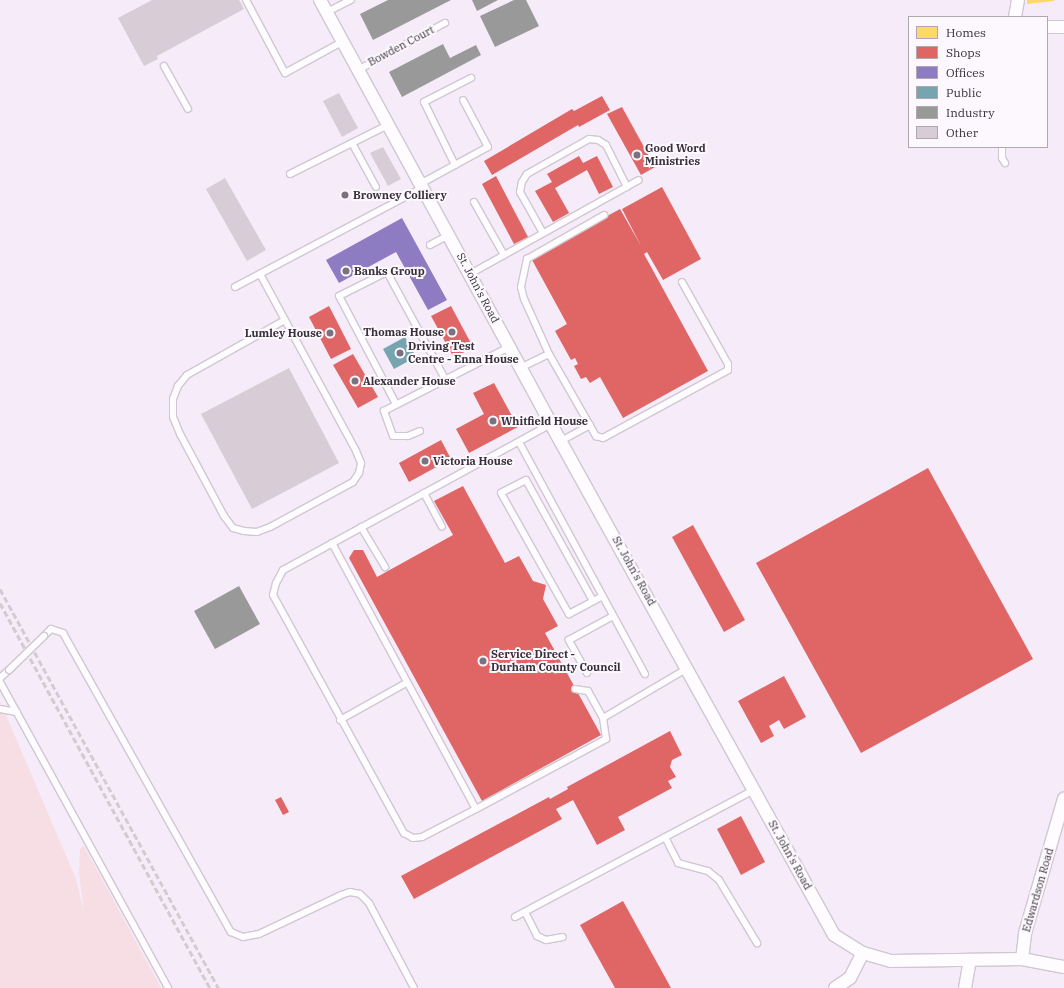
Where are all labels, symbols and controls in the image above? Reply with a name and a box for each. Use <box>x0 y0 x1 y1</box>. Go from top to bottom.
legend <box>908 16 1048 148</box>
street label: Bowden Court <box>366 23 436 69</box>
text: Homes <box>946 25 986 40</box>
text: Shops <box>946 45 981 60</box>
text: Offices <box>946 65 985 80</box>
text: Public <box>946 85 982 100</box>
text: Industry <box>946 105 995 120</box>
text: Other <box>946 125 978 140</box>
place label: Good Word Ministries <box>645 142 706 168</box>
marker: Good Word Ministries <box>632 150 642 160</box>
place label: Browney Colliery <box>353 188 447 202</box>
marker: Browney Colliery <box>340 190 350 200</box>
street label: St. John's Road <box>454 251 502 325</box>
place label: Banks Group <box>354 264 425 278</box>
marker: Banks Group <box>341 266 351 276</box>
place label: Thomas House <box>363 325 444 339</box>
place label: Lumley House <box>245 326 322 340</box>
marker: Thomas House <box>447 327 457 337</box>
marker: Lumley House <box>325 328 335 338</box>
place label: Driving Test Centre - Enna House <box>408 340 519 366</box>
marker: Driving Test Centre - Enna House <box>395 348 405 358</box>
place label: Alexander House <box>363 374 456 388</box>
marker: Alexander House <box>350 376 360 386</box>
place label: Whitfield House <box>501 414 588 428</box>
marker: Whitfield House <box>488 416 498 426</box>
place label: Victoria House <box>433 454 513 468</box>
marker: Victoria House <box>420 456 430 466</box>
street label: St. John's Road <box>609 534 659 608</box>
place label: Service Direct - Durham County Council <box>491 648 621 674</box>
marker: Service Direct - Durham County Council <box>478 656 488 666</box>
street label: St. John's Road <box>765 818 815 892</box>
street label: Edwardson Road <box>1020 846 1056 934</box>

